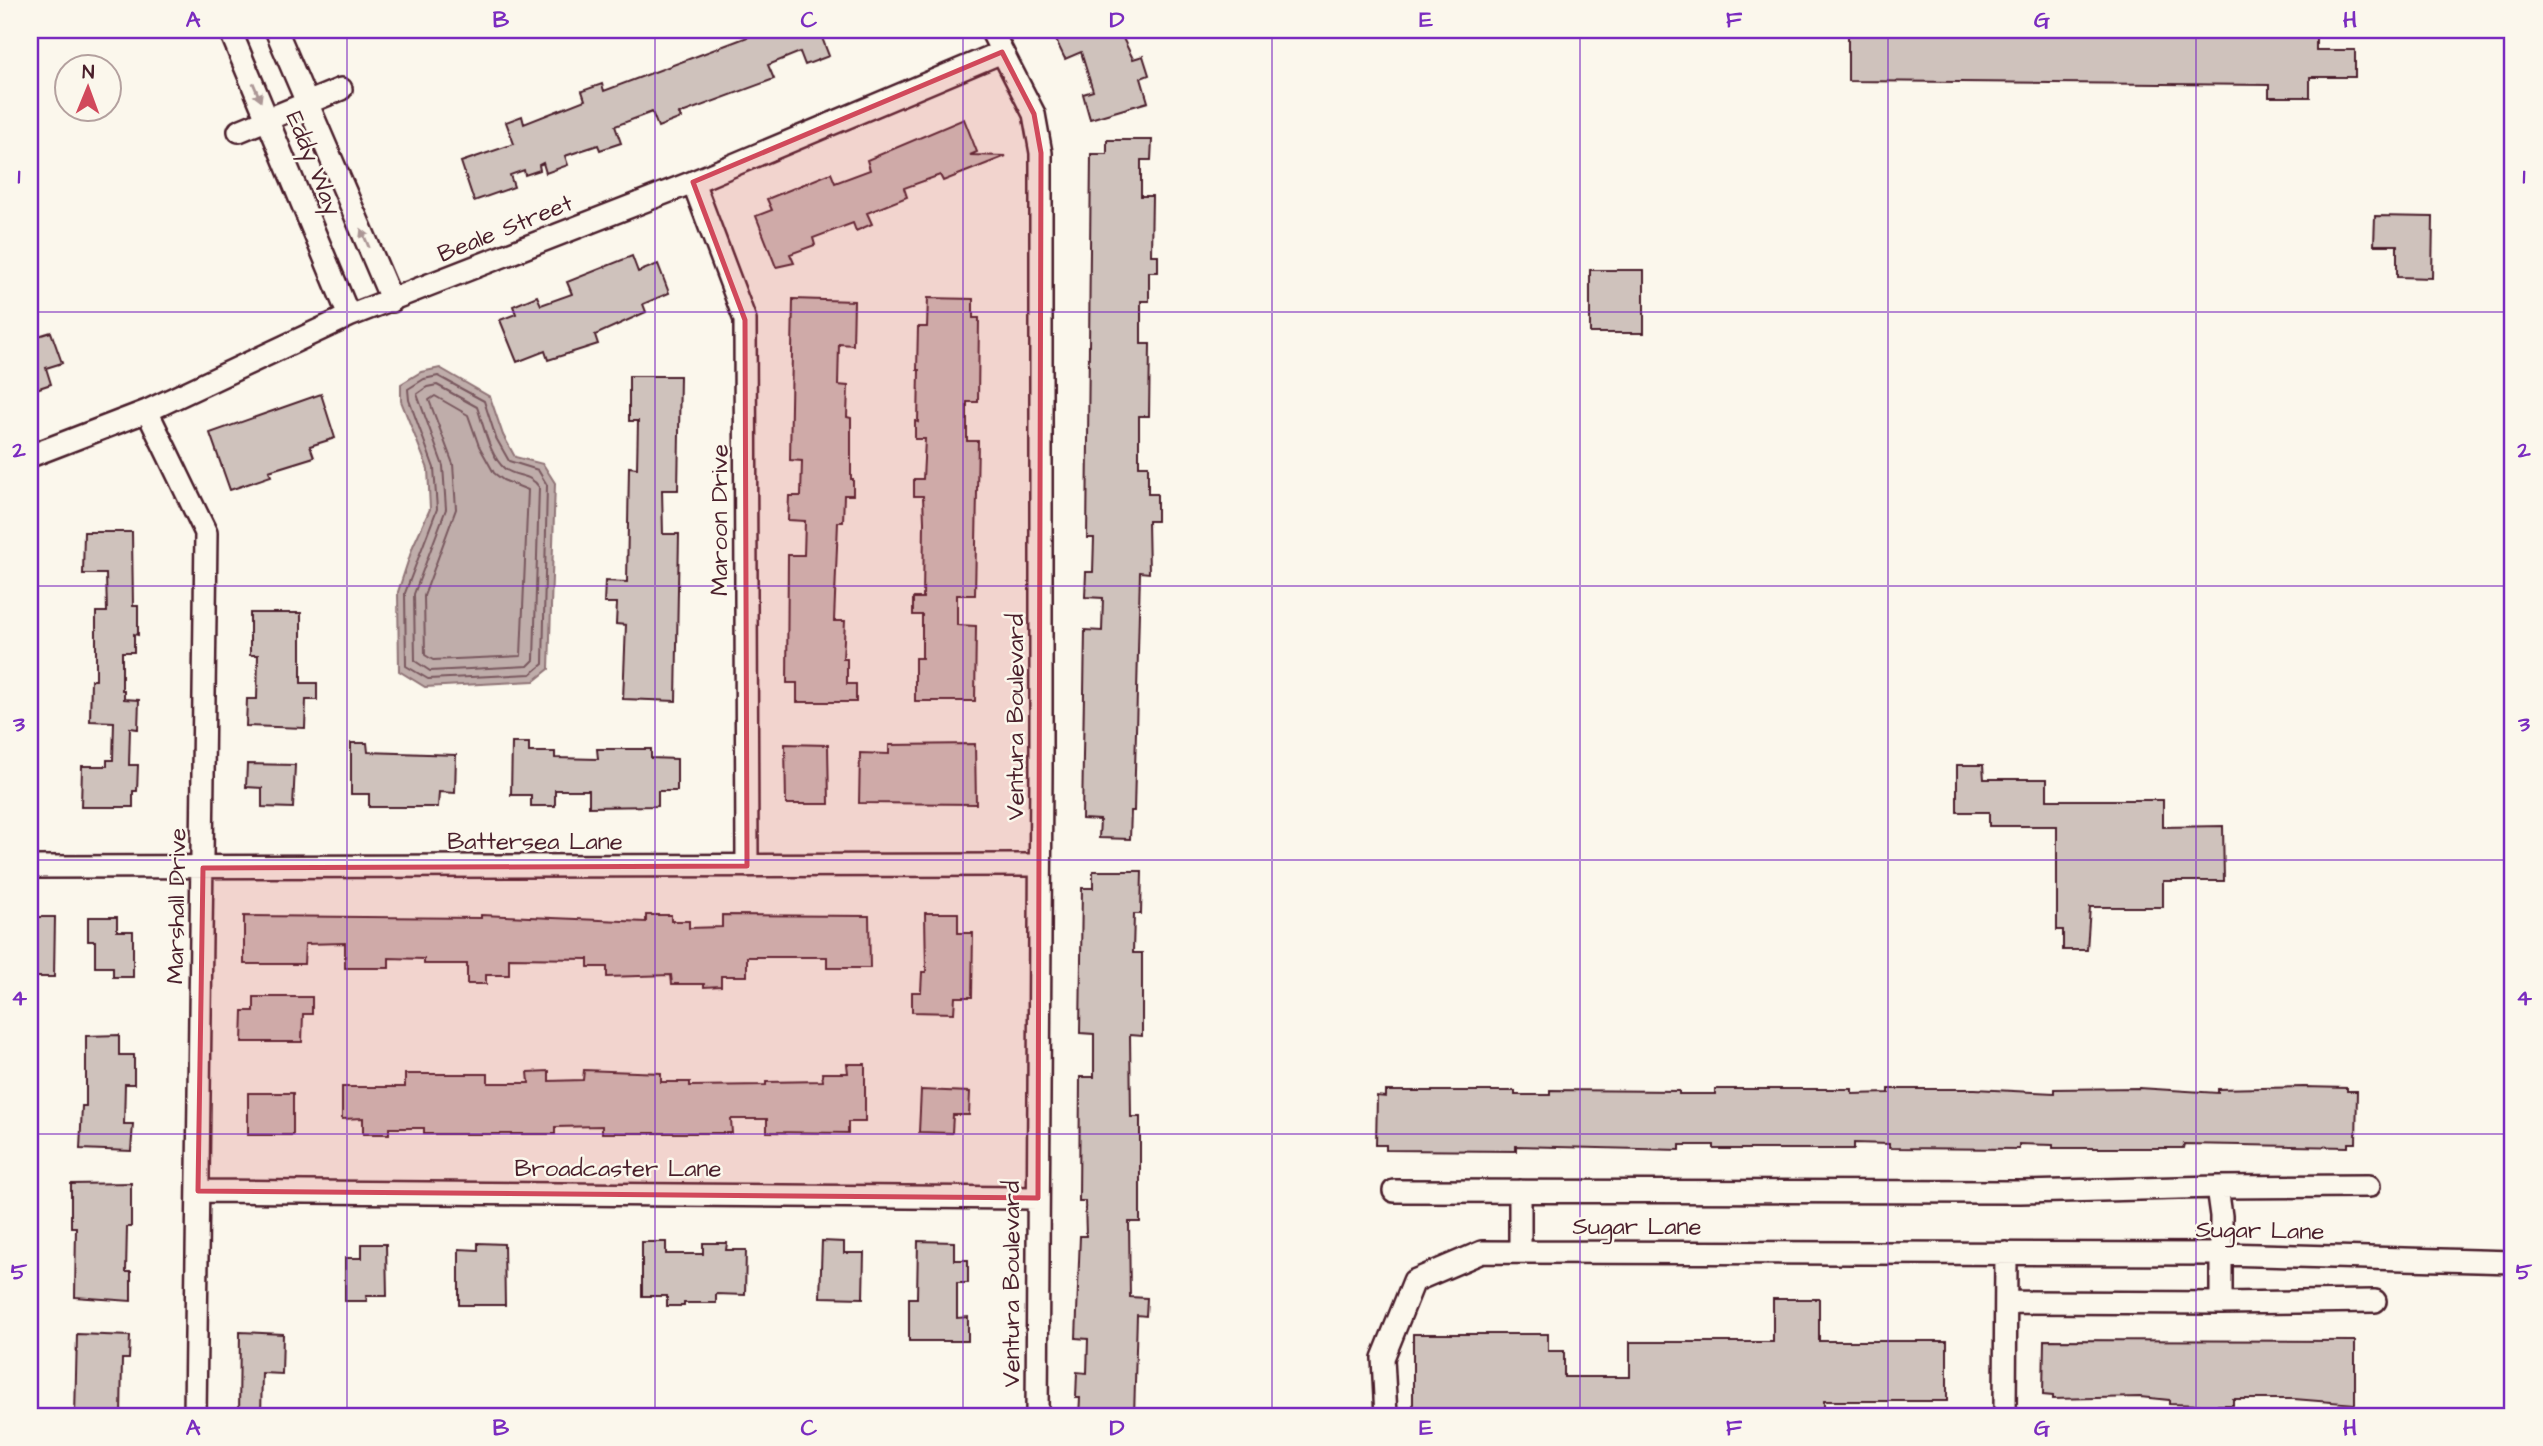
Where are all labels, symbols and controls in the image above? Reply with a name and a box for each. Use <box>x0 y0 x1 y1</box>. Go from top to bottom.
text: A <box>186 4 201 36</box>
text: B <box>493 4 510 36</box>
text: C <box>801 4 818 36</box>
text: D <box>1110 4 1125 36</box>
text: E <box>1419 4 1433 36</box>
text: F <box>1726 4 1743 36</box>
text: G <box>2034 4 2050 36</box>
text: H <box>2343 4 2357 36</box>
north arrow <box>52 52 122 122</box>
text: N <box>82 59 95 86</box>
one-way arrow <box>251 82 262 103</box>
street label: Eddy Way <box>276 106 349 221</box>
text: 1 <box>18 160 21 192</box>
text: 1 <box>2523 160 2526 192</box>
street label: Beale Street <box>433 186 578 271</box>
one-way arrow <box>360 227 371 248</box>
text: 2 <box>11 434 26 466</box>
text: 2 <box>2516 434 2531 466</box>
street label: Maroon Drive <box>703 444 737 596</box>
street label: Ventura Boulevard <box>999 614 1033 820</box>
text: 3 <box>12 708 25 740</box>
text: 3 <box>2517 708 2530 740</box>
street label: Battersea Lane <box>447 825 623 859</box>
street label: Marshall Drive <box>159 827 195 985</box>
text: 4 <box>11 982 27 1014</box>
text: 4 <box>2516 982 2532 1014</box>
street label: Broadcaster Lane <box>514 1152 722 1186</box>
street label: Ventura Boulevard <box>995 1181 1029 1387</box>
street label: Sugar Lane <box>1573 1210 1701 1245</box>
street label: Sugar Lane <box>2195 1213 2325 1250</box>
text: 5 <box>11 1256 28 1288</box>
text: 5 <box>2516 1256 2533 1288</box>
text: A <box>186 1412 201 1444</box>
text: B <box>493 1412 510 1444</box>
text: C <box>801 1412 818 1444</box>
text: D <box>1110 1412 1125 1444</box>
text: E <box>1419 1412 1433 1444</box>
text: F <box>1726 1412 1743 1444</box>
text: G <box>2034 1412 2050 1444</box>
text: H <box>2343 1412 2357 1444</box>

